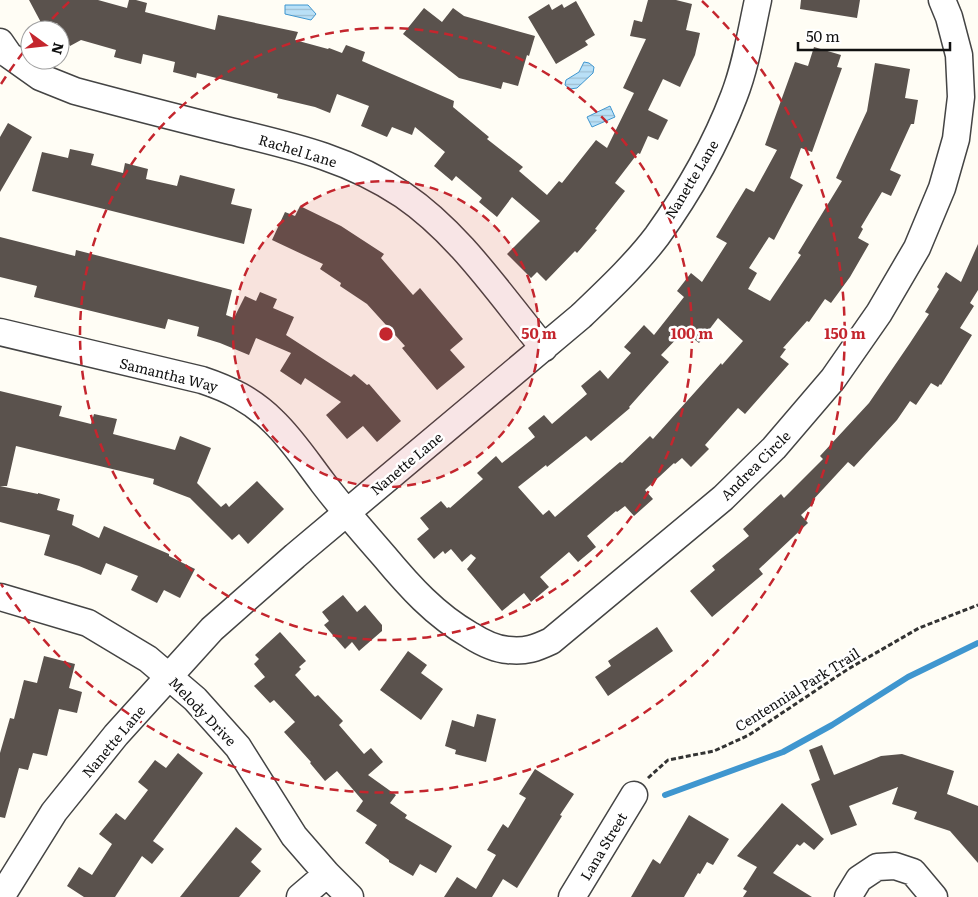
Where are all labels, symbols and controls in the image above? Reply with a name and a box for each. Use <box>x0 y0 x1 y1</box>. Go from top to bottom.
north arrow <box>20 20 70 70</box>
scale bar <box>798 20 950 52</box>
text: 50 m <box>806 24 840 47</box>
text: N <box>47 40 70 57</box>
street label: Rachel Lane <box>256 129 340 171</box>
street label: Nanette Lane <box>660 136 722 222</box>
text: 50 m <box>521 321 557 344</box>
text: 100 m <box>671 321 713 344</box>
text: 150 m <box>824 321 866 344</box>
centre of rings <box>377 325 395 343</box>
street label: Samantha Way <box>118 352 221 396</box>
street label: Andrea Circle <box>716 426 794 504</box>
street label: Nanette Lane <box>366 427 446 499</box>
street label: Centennial Park Trail <box>731 642 863 736</box>
street label: Melody Drive <box>165 672 241 750</box>
street label: Nanette Lane <box>77 701 149 781</box>
street label: Lana Street <box>575 808 631 884</box>

